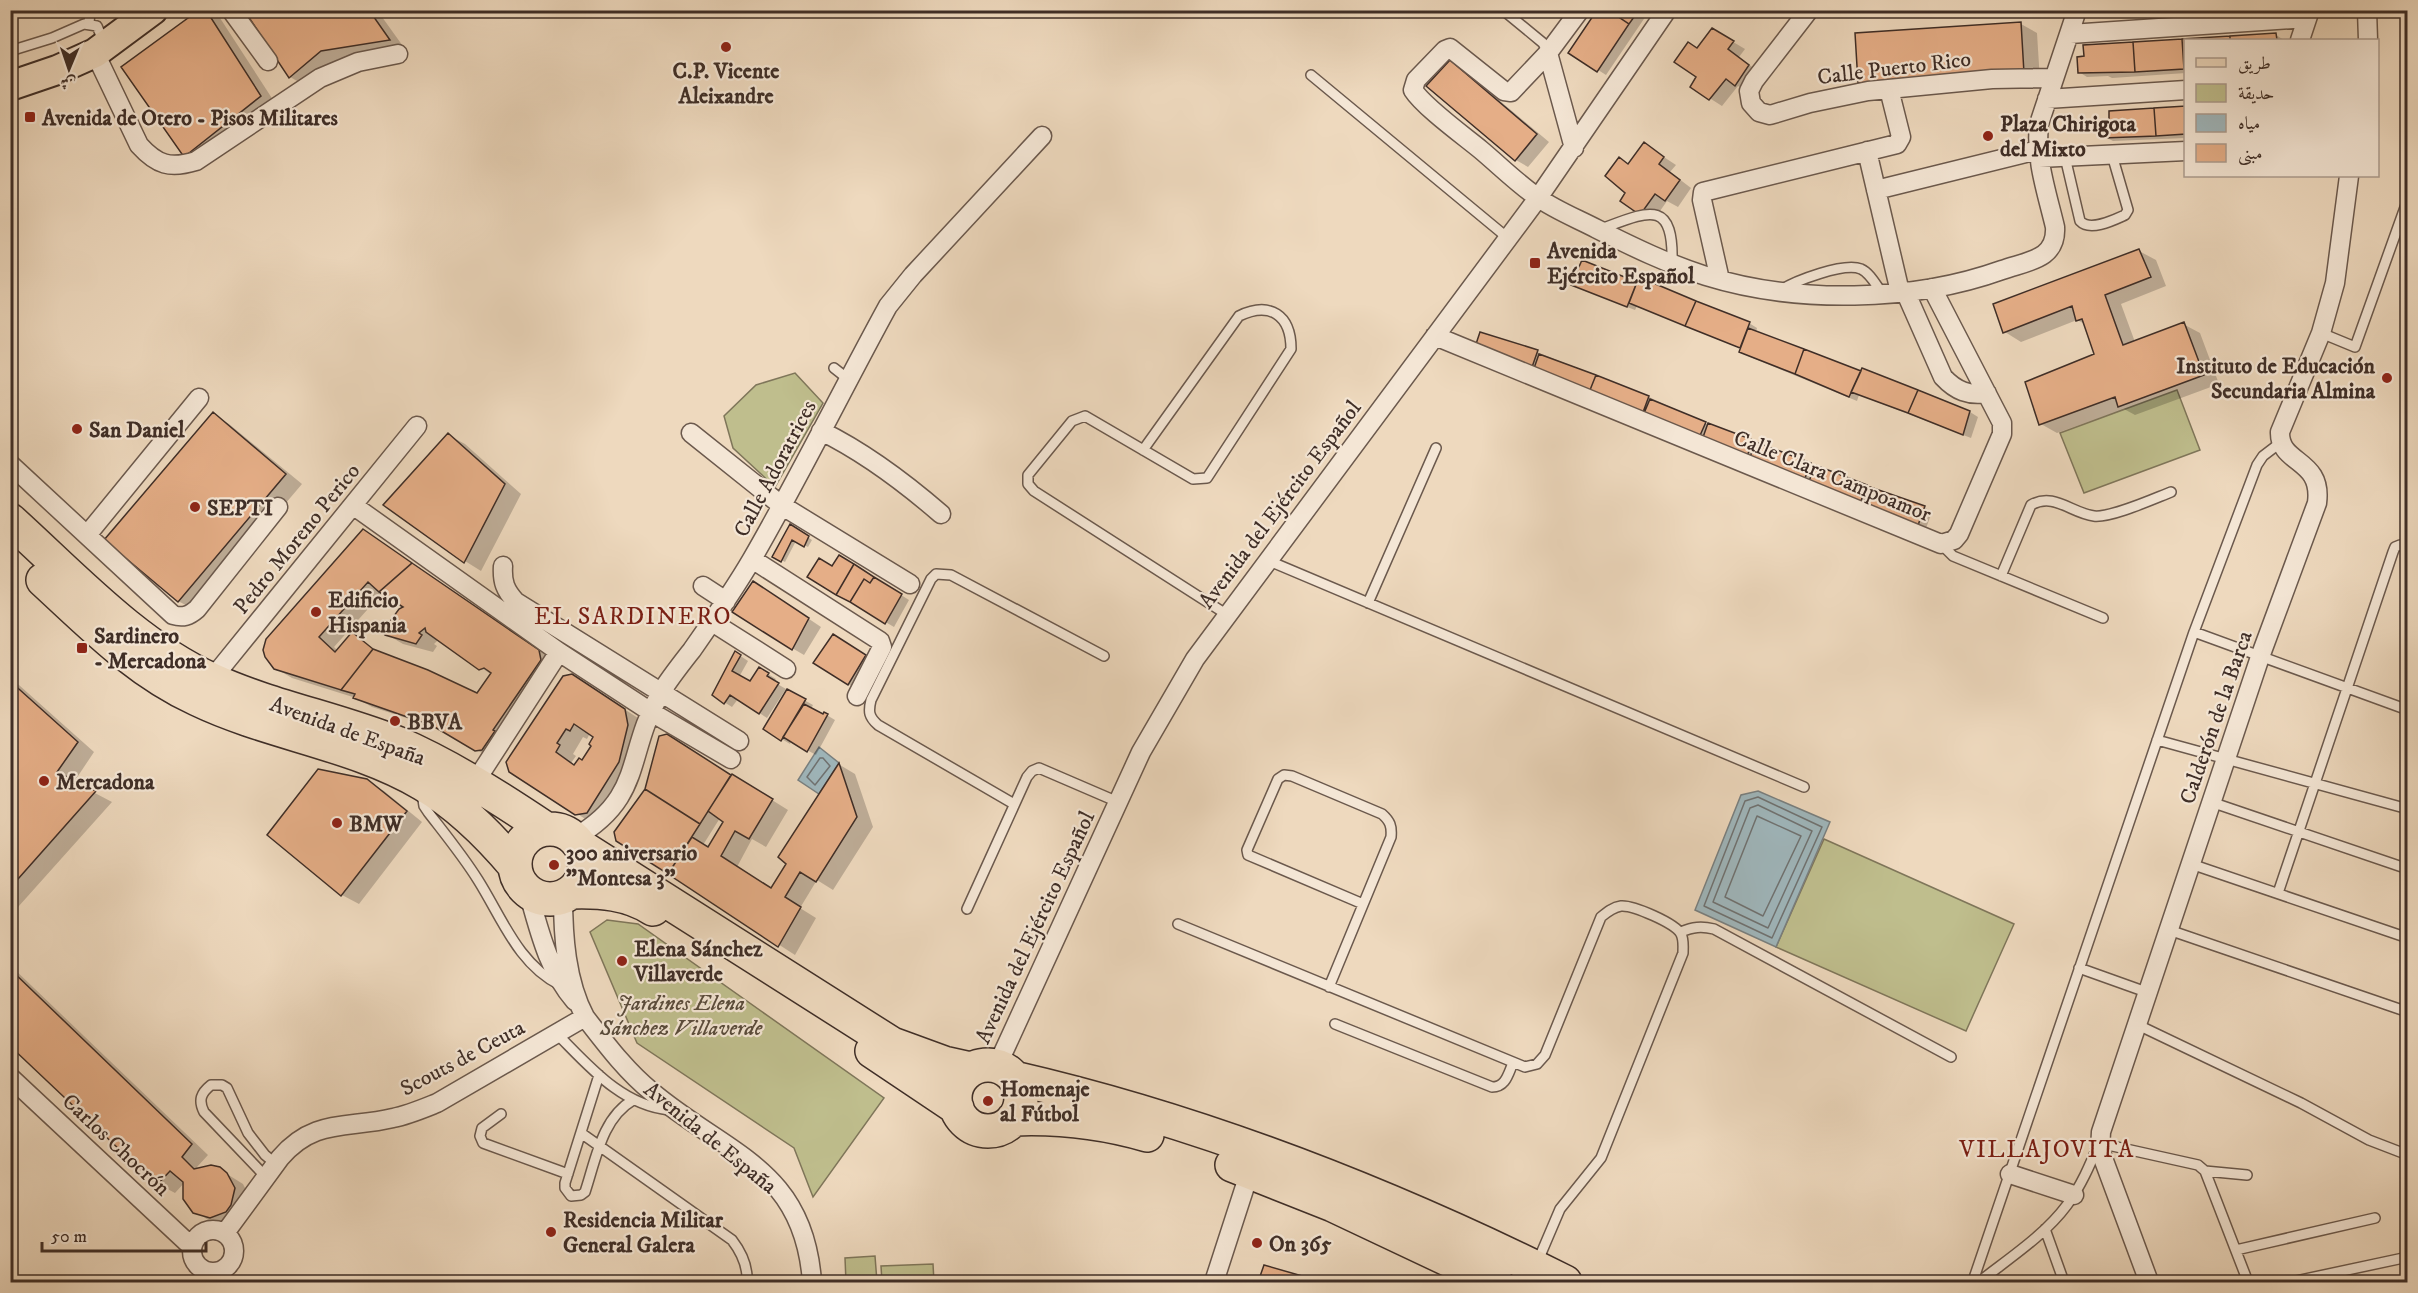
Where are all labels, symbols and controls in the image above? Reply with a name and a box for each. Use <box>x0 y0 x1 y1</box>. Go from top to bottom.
north arrow <box>39 39 99 99</box>
legend <box>2184 39 2379 177</box>
marker: C.P. Vicente Aleixandre <box>719 40 733 54</box>
street label: Calle Puerto Rico <box>1816 46 1973 91</box>
text: طريق <box>2238 53 2271 75</box>
place label: C.P. Vicente Aleixandre <box>673 58 779 110</box>
text: ش <box>60 73 77 93</box>
text: حديقة <box>2238 83 2274 105</box>
place label: Avenida de Otero - Pisos Militares <box>41 105 339 132</box>
marker: Avenida de Otero - Pisos Militares <box>23 110 37 124</box>
place label: Plaza Chirigota del Mixto <box>2000 111 2136 163</box>
text: مياه <box>2238 113 2260 135</box>
marker: Plaza Chirigota del Mixto <box>1981 129 1995 143</box>
text: مبنى <box>2238 143 2263 166</box>
place label: Avenida Ejército Español <box>1546 238 1695 291</box>
marker: Avenida Ejército Español <box>1528 256 1542 270</box>
place label: Instituto de Educación Secundaria Almina <box>2176 353 2376 405</box>
marker: Instituto de Educación Secundaria Almina <box>2380 371 2394 385</box>
street label: Avenida del Ejército Español <box>1193 395 1367 614</box>
street label: Calle Adoratrices <box>728 396 823 542</box>
place label: San Daniel <box>89 417 185 444</box>
marker: San Daniel <box>70 422 84 436</box>
street label: Calle Clara Campoamor <box>1730 424 1936 529</box>
street label: Pedro Moreno Perico <box>228 458 366 620</box>
place label: SEPTI <box>207 495 273 522</box>
marker: SEPTI <box>188 500 202 514</box>
place label: Edificio Hispania <box>328 587 407 639</box>
district label: EL SARDINERO <box>534 602 732 632</box>
marker: Edificio Hispania <box>309 605 323 619</box>
place label: Sardinero - Mercadona <box>94 623 207 675</box>
street label: Calderón de la Barca <box>2174 627 2259 808</box>
marker: Sardinero - Mercadona <box>75 641 89 655</box>
street label: Avenida de España <box>266 691 430 772</box>
place label: BBVA <box>407 709 463 736</box>
marker: BBVA <box>388 714 402 728</box>
place label: Mercadona <box>56 769 155 796</box>
marker: Mercadona <box>37 774 51 788</box>
street label: Avenida del Ejército Español <box>970 807 1101 1048</box>
place label: BMW <box>349 811 404 838</box>
marker: BMW <box>330 816 344 830</box>
place label: 300 aniversario "Montesa 3" <box>566 840 698 892</box>
marker: 300 aniversario "Montesa 3" <box>547 858 561 872</box>
place label: Elena Sánchez Villaverde <box>633 936 763 988</box>
marker: Elena Sánchez Villaverde <box>615 954 629 968</box>
park label: Jardines Elena Sánchez Villaverde <box>599 990 763 1042</box>
street label: Scouts de Ceuta <box>396 1014 530 1102</box>
street label: Avenida de España <box>638 1076 783 1201</box>
place label: Homenaje al Fútbol <box>1000 1076 1090 1128</box>
street label: Carlos Chocrón <box>56 1088 176 1202</box>
marker: Homenaje al Fútbol <box>981 1094 995 1108</box>
district label: VILLAJOVITA <box>1958 1135 2135 1165</box>
place label: Residencia Militar General Galera <box>563 1207 724 1259</box>
scale bar <box>42 1215 206 1253</box>
marker: Residencia Militar General Galera <box>544 1225 558 1239</box>
text: 50 m <box>51 1226 87 1248</box>
place label: On 365 <box>1269 1231 1331 1258</box>
marker: On 365 <box>1250 1236 1264 1250</box>

